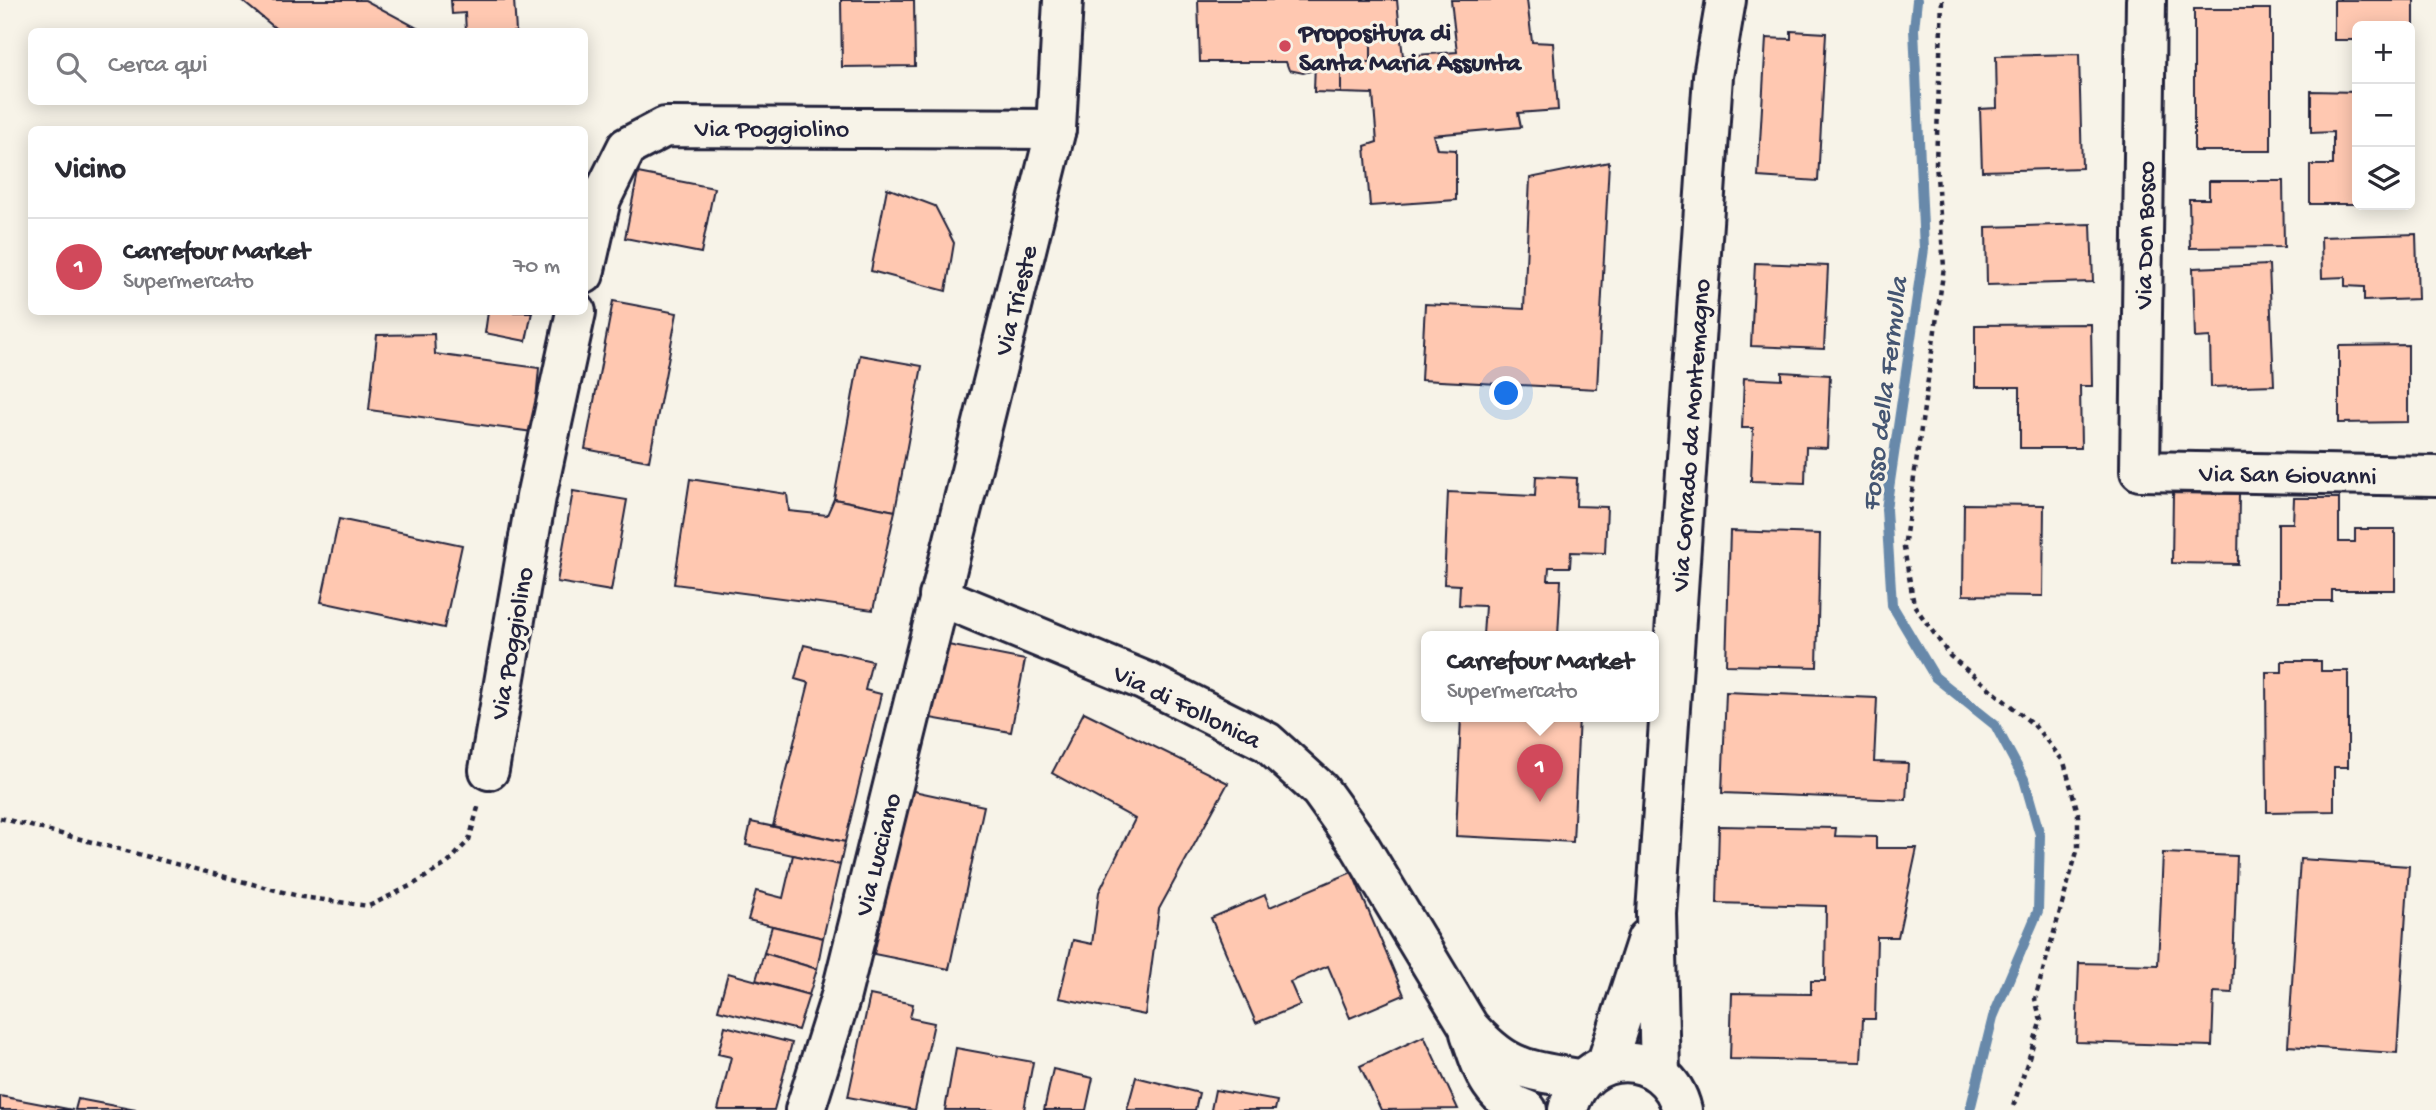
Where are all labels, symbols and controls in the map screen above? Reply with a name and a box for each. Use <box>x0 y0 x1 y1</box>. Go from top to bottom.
place label: Propositura di Santa Maria Assunta <box>1297 20 1523 81</box>
map controls <box>2352 21 2415 210</box>
button: + <box>2352 21 2415 84</box>
search box <box>28 28 588 105</box>
marker: Propositura di Santa Maria Assunta <box>1277 38 1293 54</box>
icon: search <box>52 48 90 86</box>
text: Cerca qui <box>108 51 208 82</box>
button: − <box>2352 84 2415 147</box>
street label: Via Poggiolino <box>694 116 849 147</box>
button: layers <box>2352 147 2415 210</box>
text: Vicino <box>56 154 126 189</box>
street label: Via Don Bosco <box>2131 161 2164 311</box>
text: Carrefour Market <box>123 238 310 269</box>
street label: Via Trieste <box>989 242 1047 360</box>
text: 1 <box>74 254 84 281</box>
text: 70 m <box>513 254 560 281</box>
text: Supermercato <box>123 269 254 296</box>
water label: Fosso della Fermulla <box>1856 274 1917 513</box>
street label: Via Corrado da Montemagno <box>1667 278 1720 594</box>
your location <box>1489 376 1523 410</box>
street label: Via San Giovanni <box>2198 460 2377 495</box>
street label: Via Poggiolino <box>486 565 543 724</box>
popup <box>1421 631 1659 722</box>
text: Carrefour Market <box>1447 648 1633 679</box>
street label: Via di Follonica <box>1106 659 1266 759</box>
text: Supermercato <box>1447 679 1578 706</box>
pin: 1 <box>1517 744 1563 802</box>
street label: Via Lucciano <box>850 790 911 921</box>

